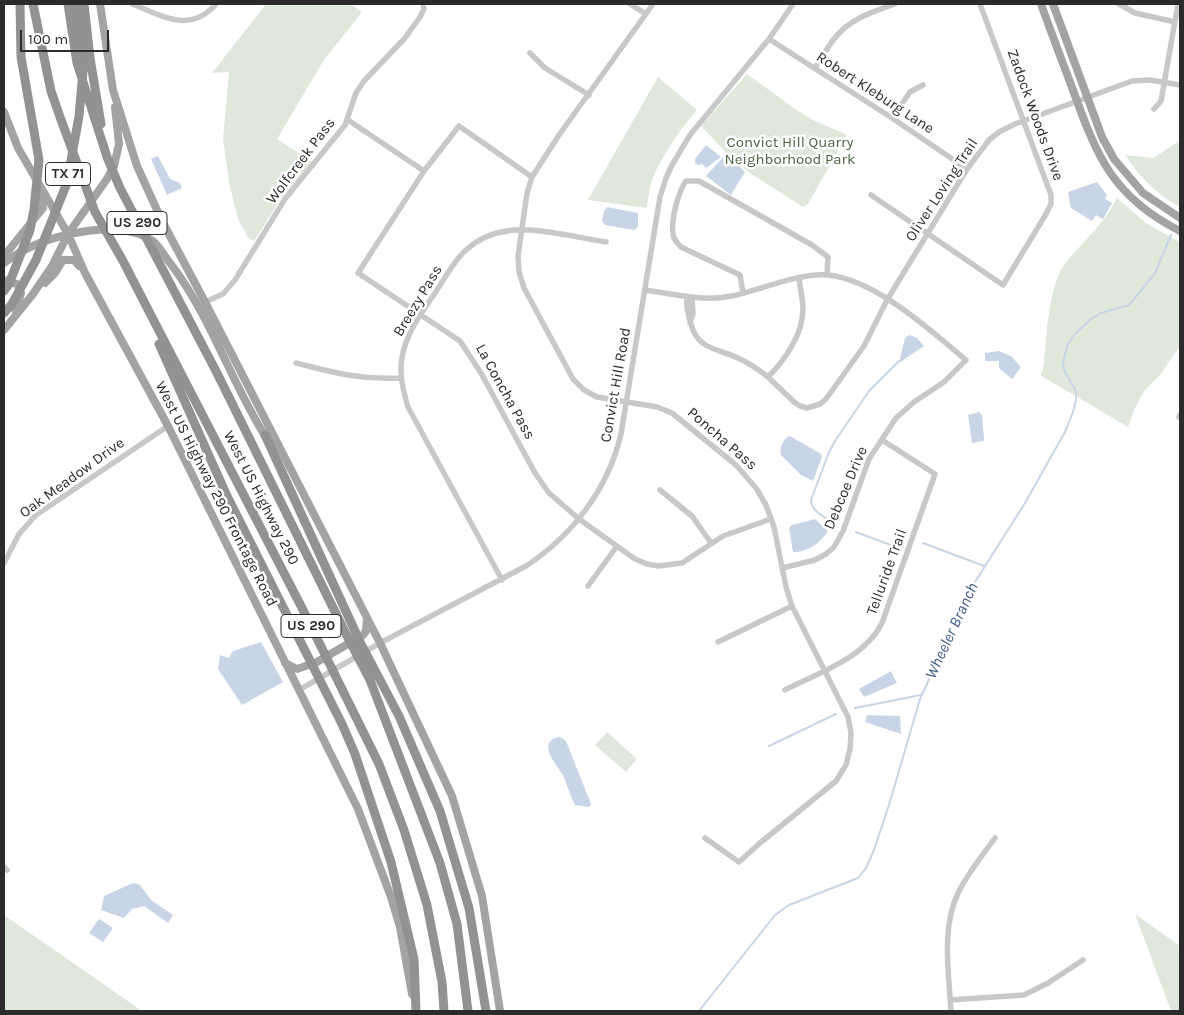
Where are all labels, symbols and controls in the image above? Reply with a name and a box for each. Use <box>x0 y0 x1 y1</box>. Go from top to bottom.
scale bar <box>22 20 111 52</box>
text: 100 m <box>28 30 68 48</box>
street label: Zadock Woods Drive <box>1003 47 1067 183</box>
street label: Robert Kleburg Lane <box>813 48 937 138</box>
street label: Wolfcreek Pass <box>263 114 339 208</box>
park label: Convict Hill Quarry Neighborhood Park <box>725 134 855 169</box>
street label: Oliver Loving Trail <box>902 135 982 245</box>
road number: TX 71 <box>46 162 90 185</box>
road number: US 290 <box>107 212 167 234</box>
street label: Breezy Pass <box>390 262 446 340</box>
street label: Convict Hill Road <box>597 326 635 444</box>
street label: La Concha Pass <box>471 341 539 443</box>
street label: West US Highway 290 Frontage Road <box>151 378 281 610</box>
street label: Poncha Pass <box>683 404 761 474</box>
street label: West US Highway 290 <box>219 428 303 568</box>
street label: Oak Meadow Drive <box>16 434 128 522</box>
street label: Debcoe Drive <box>820 444 872 532</box>
street label: Telluride Trail <box>863 526 911 618</box>
water label: Wheeler Branch <box>921 580 983 682</box>
road number: US 290 <box>281 614 341 638</box>

